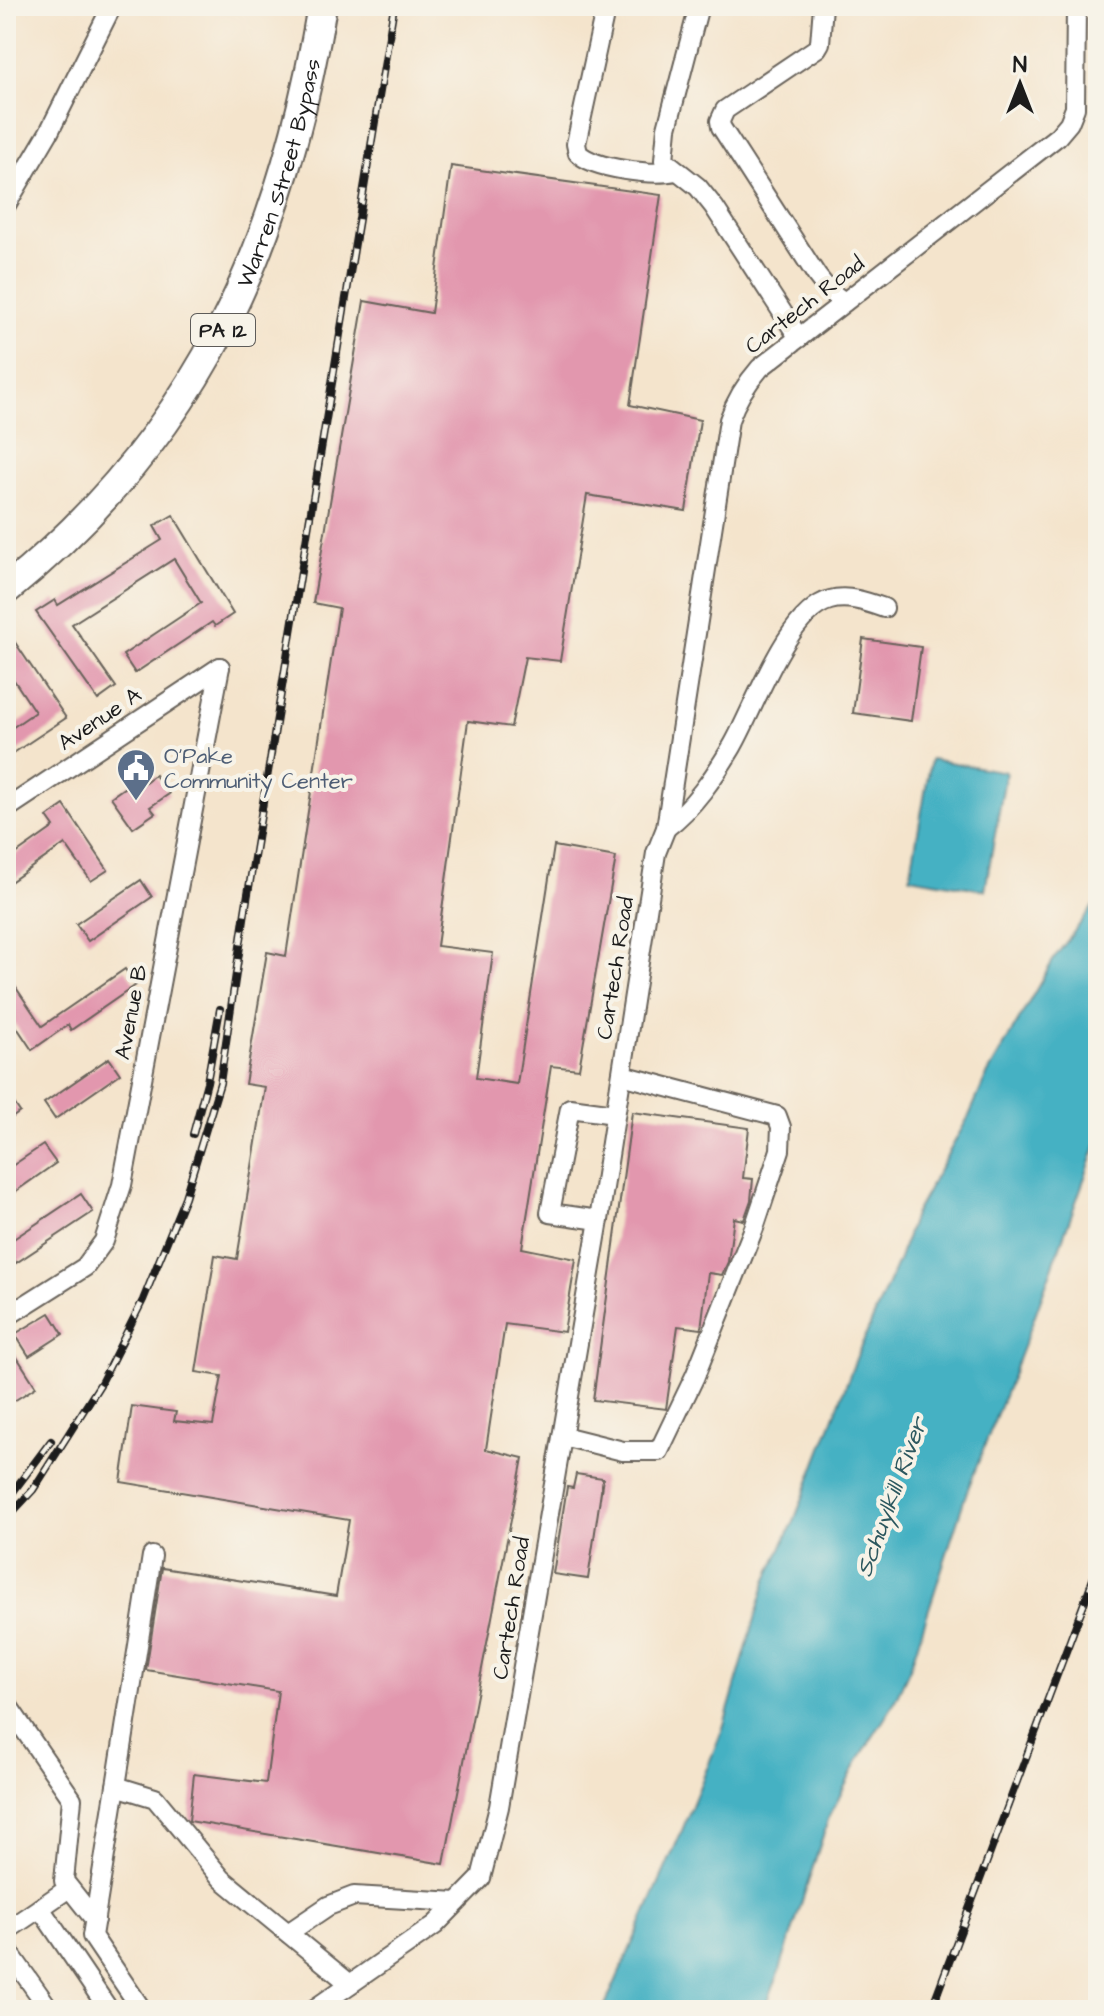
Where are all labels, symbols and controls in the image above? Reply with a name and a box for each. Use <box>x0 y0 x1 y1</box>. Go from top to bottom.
north arrow <box>980 44 1060 124</box>
text: N <box>1013 50 1027 81</box>
street label: Warren Street Bypass <box>230 56 329 292</box>
street label: Cartech Road <box>739 249 871 362</box>
road number: PA 12 <box>191 314 255 346</box>
street label: Avenue A <box>52 680 148 758</box>
place label: O’Pake Community Center <box>164 741 353 798</box>
public building icon: O’Pake Community Center <box>115 747 157 802</box>
street label: Cartech Road <box>589 895 642 1042</box>
street label: Avenue B <box>107 962 156 1062</box>
water label: Schuylkill River <box>847 1411 937 1581</box>
street label: Cartech Road <box>485 1535 538 1682</box>

